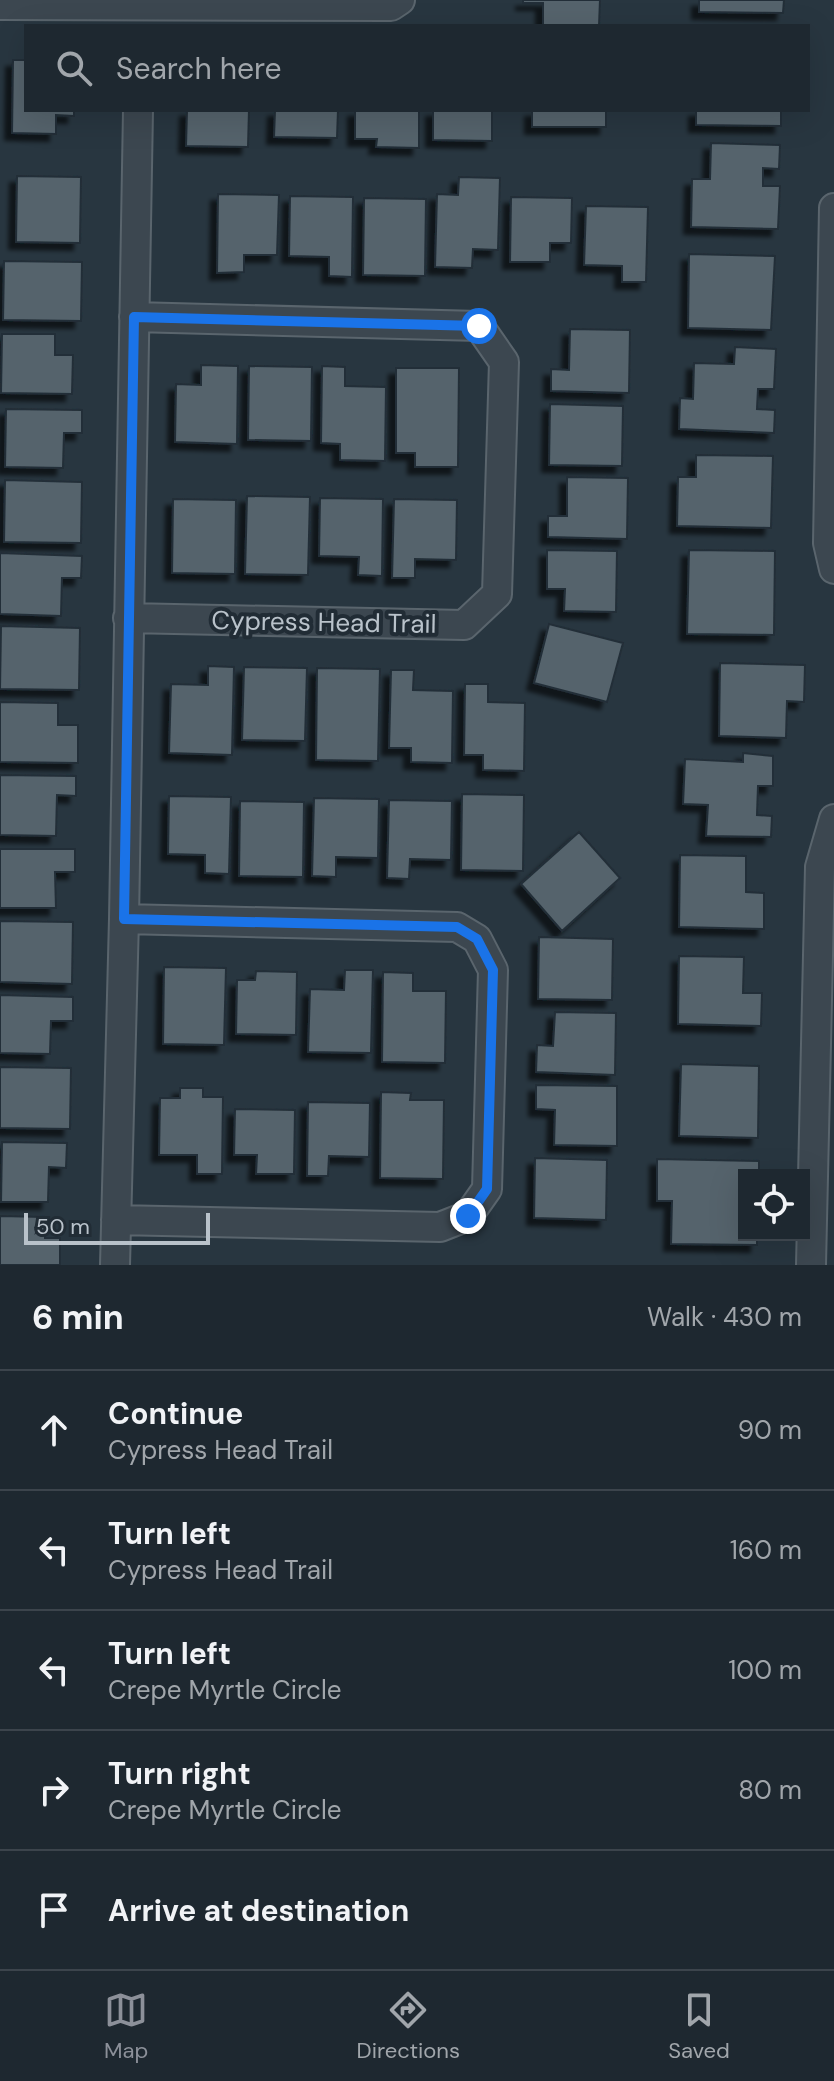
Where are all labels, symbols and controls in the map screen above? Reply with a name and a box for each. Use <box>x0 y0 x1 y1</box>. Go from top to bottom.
search box <box>24 24 810 112</box>
icon: search <box>52 46 96 90</box>
text: Search here <box>116 49 282 88</box>
route start <box>461 308 497 344</box>
street label: Cypress Head Trail <box>211 603 437 641</box>
map controls <box>738 1169 810 1241</box>
button: locate <box>738 1169 810 1241</box>
route end <box>450 1198 486 1234</box>
scale bar <box>24 1209 210 1245</box>
text: 50 m <box>36 1212 90 1241</box>
text: 6 min <box>32 1295 124 1340</box>
text: Walk · 430 m <box>647 1300 802 1334</box>
text: Continue <box>108 1394 243 1433</box>
icon: ahead <box>32 1408 76 1452</box>
text: 90 m <box>738 1413 802 1447</box>
text: Cypress Head Trail <box>108 1433 333 1467</box>
text: Turn left <box>108 1514 231 1553</box>
icon: left <box>32 1528 76 1572</box>
text: 160 m <box>730 1533 802 1567</box>
text: Cypress Head Trail <box>108 1553 333 1587</box>
text: Turn left <box>108 1634 231 1673</box>
icon: left <box>32 1648 76 1692</box>
text: 100 m <box>728 1653 802 1687</box>
text: Crepe Myrtle Circle <box>108 1673 342 1707</box>
text: Turn right <box>108 1754 251 1793</box>
icon: right <box>32 1768 76 1812</box>
text: 80 m <box>738 1773 802 1807</box>
text: Crepe Myrtle Circle <box>108 1793 342 1827</box>
icon: arrive <box>32 1888 76 1932</box>
text: Arrive at destination <box>108 1891 409 1930</box>
tab: Map <box>104 1988 148 2065</box>
tab: Directions <box>357 1988 460 2065</box>
tab: Saved <box>668 1988 730 2065</box>

